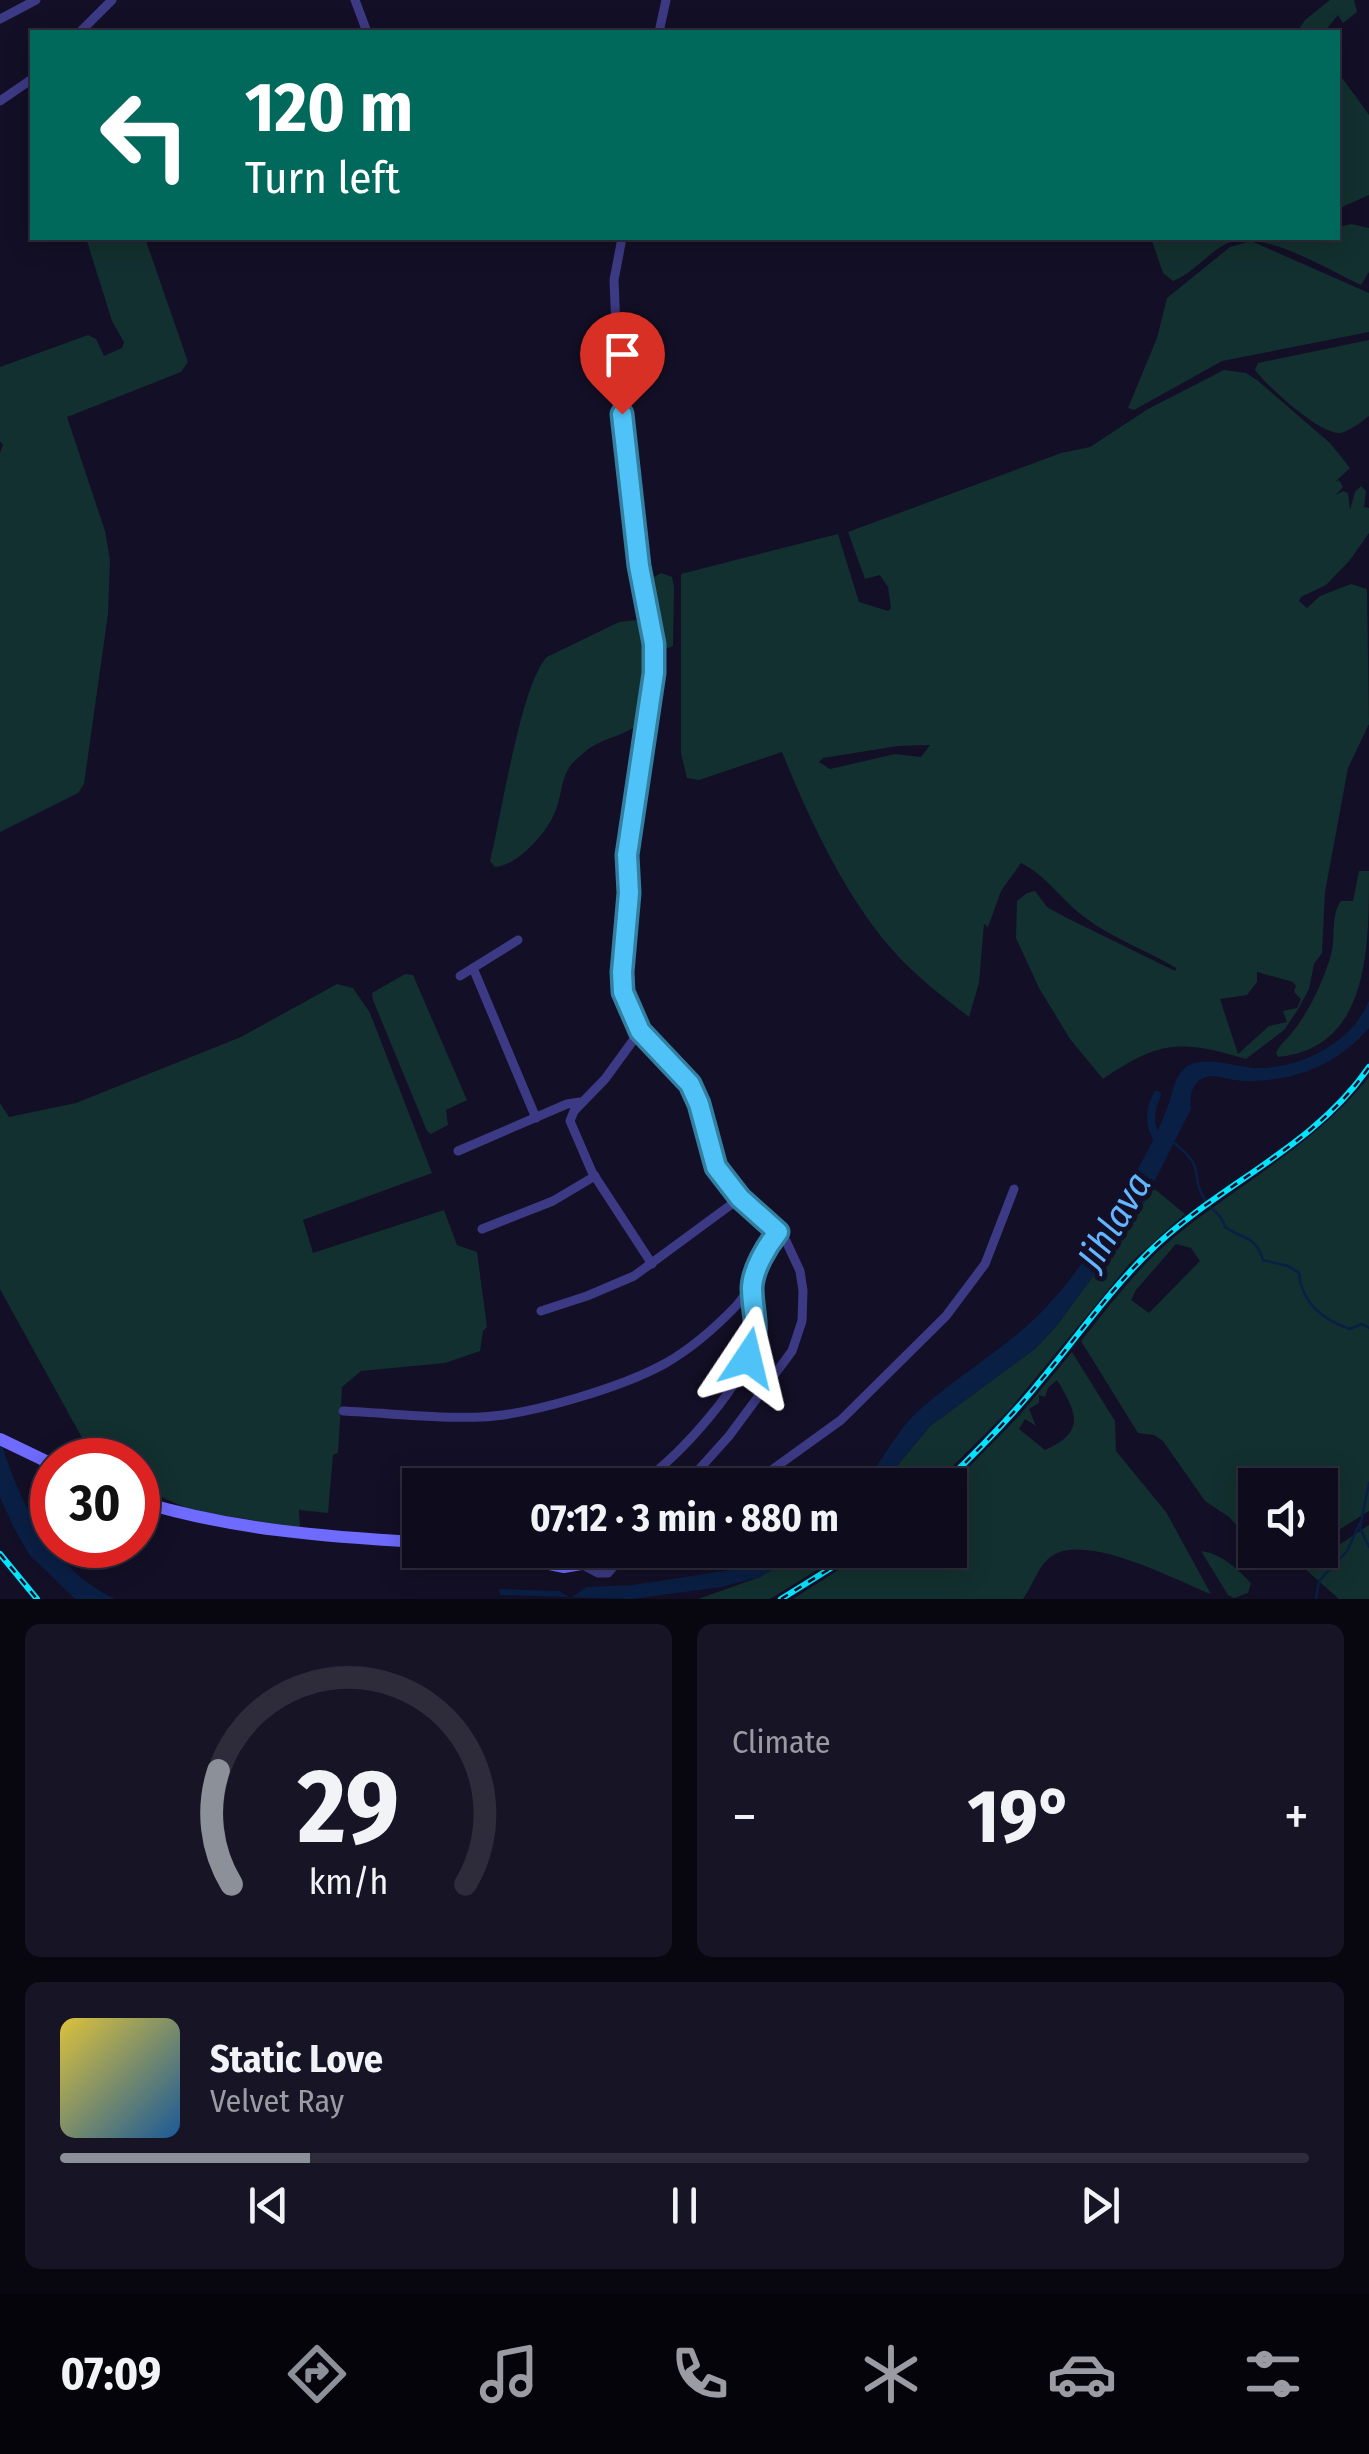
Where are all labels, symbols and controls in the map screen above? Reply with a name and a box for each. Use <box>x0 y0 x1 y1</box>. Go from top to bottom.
text: 120 m <box>245 66 413 150</box>
icon: left <box>80 70 210 200</box>
text: Turn left <box>245 151 400 205</box>
pin <box>580 312 665 415</box>
icon: arrive <box>595 327 650 382</box>
water label: Jihlava <box>1066 1164 1161 1280</box>
position arrow <box>696 1306 800 1410</box>
speed limit sign: 30 <box>30 1438 160 1568</box>
map controls <box>1238 1468 1338 1568</box>
button: sound <box>1238 1468 1338 1568</box>
text: 07:12 · 3 min · 880 m <box>530 1495 839 1541</box>
text: Climate <box>732 1723 831 1761</box>
text: 29 <box>297 1745 399 1870</box>
text: 19° <box>968 1772 1073 1862</box>
text: − <box>732 1784 757 1850</box>
text: + <box>1284 1784 1309 1850</box>
text: km/h <box>309 1861 388 1903</box>
text: Static Love <box>210 2036 383 2082</box>
text: Velvet Ray <box>210 2082 344 2120</box>
icon: previous <box>241 2178 296 2233</box>
icon: pause <box>657 2178 712 2233</box>
icon: next <box>1073 2178 1128 2233</box>
icon: directions <box>282 2339 352 2409</box>
icon: music <box>474 2339 544 2409</box>
icon: phone <box>665 2339 735 2409</box>
icon: climate <box>856 2339 926 2409</box>
icon: car <box>1047 2339 1117 2409</box>
icon: filters <box>1238 2339 1308 2409</box>
text: 07:09 <box>61 2347 161 2401</box>

